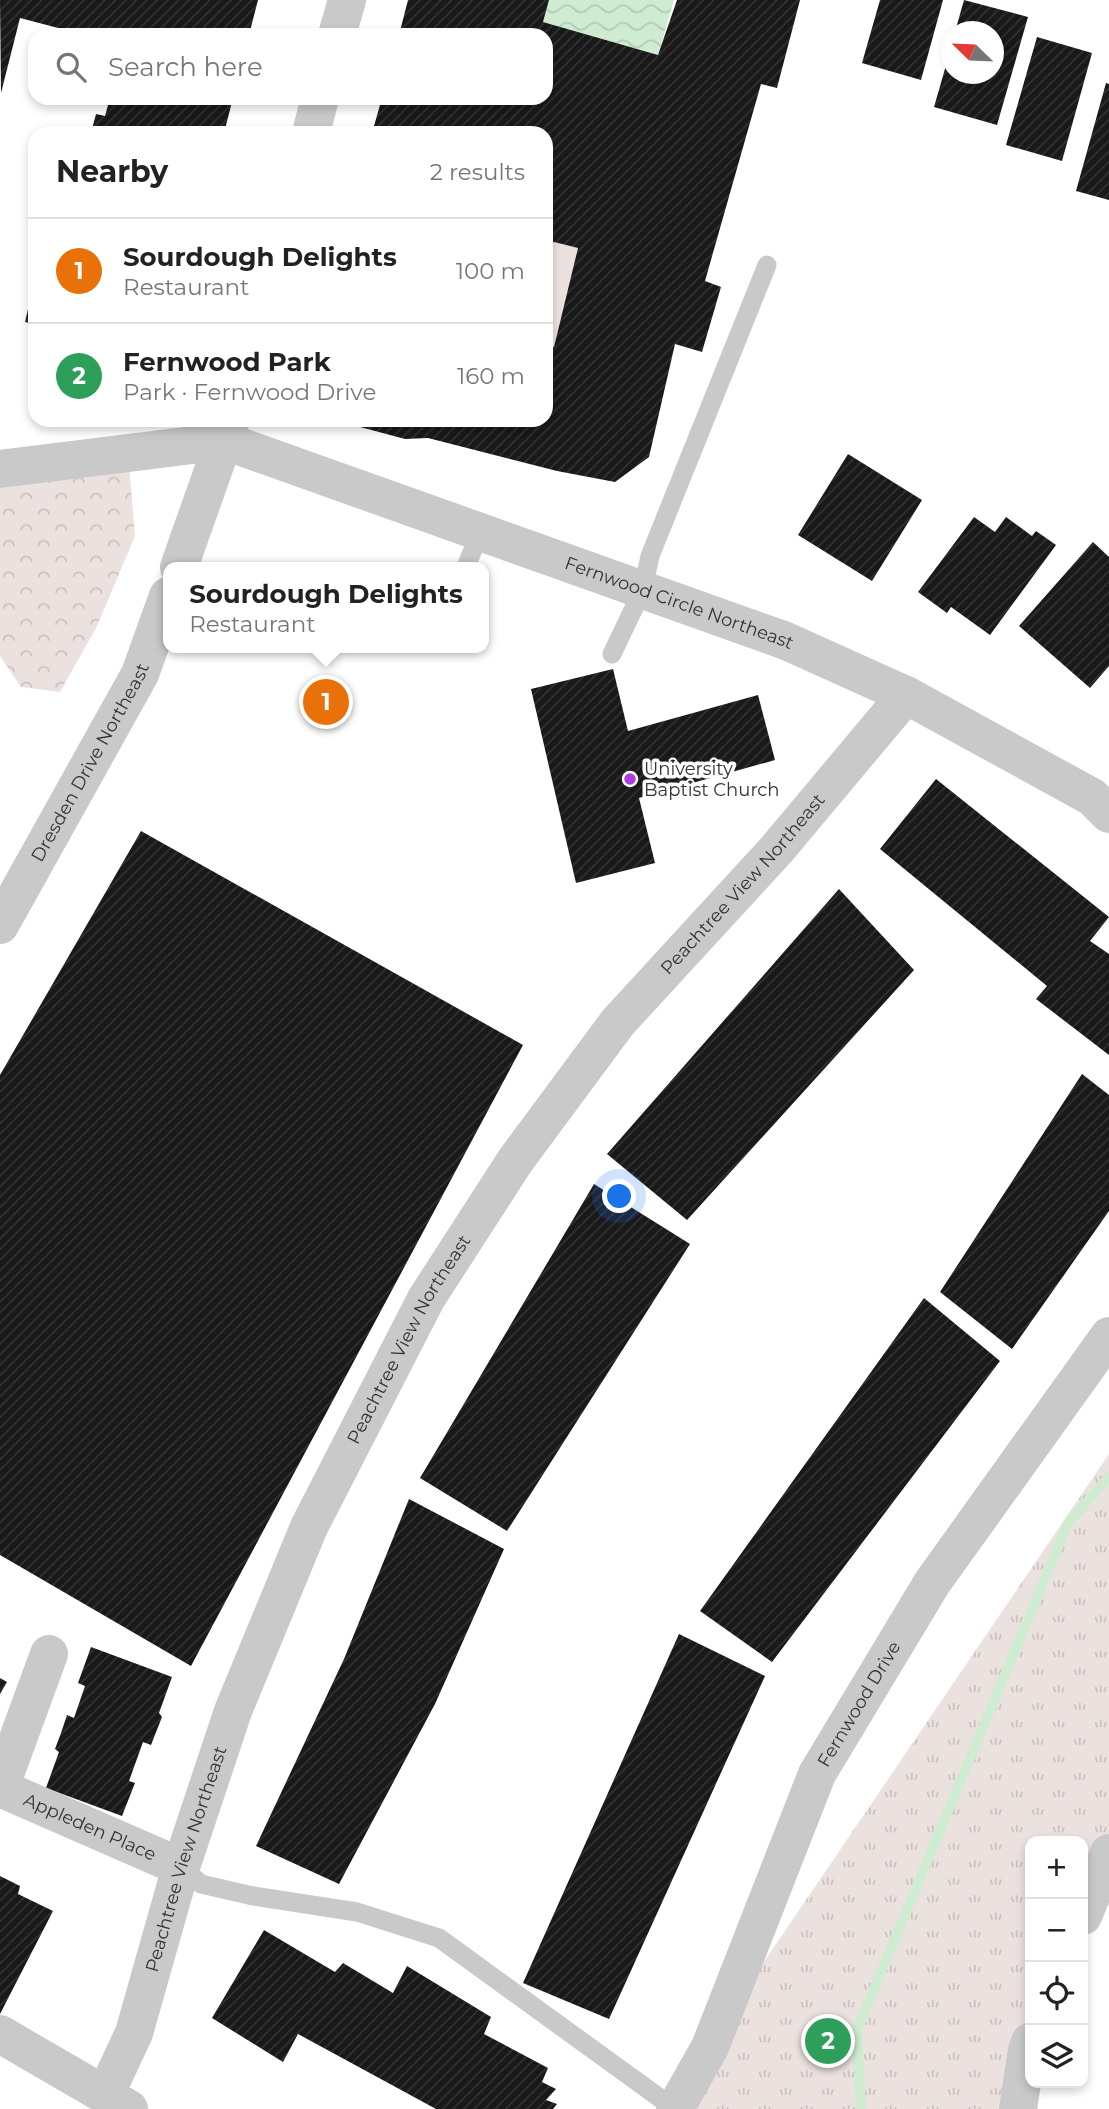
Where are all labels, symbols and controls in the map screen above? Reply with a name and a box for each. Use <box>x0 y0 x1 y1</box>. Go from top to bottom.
north arrow <box>941 21 1004 84</box>
search box <box>28 28 553 105</box>
icon: search <box>52 48 90 86</box>
text: Search here <box>108 51 263 83</box>
text: Nearby <box>56 153 168 190</box>
text: 2 results <box>430 158 525 186</box>
text: Sourdough Delights <box>123 241 397 273</box>
text: 1 <box>74 257 84 285</box>
text: 100 m <box>456 257 525 285</box>
text: Restaurant <box>123 273 249 301</box>
text: Fernwood Park <box>123 346 331 378</box>
text: 2 <box>72 362 86 390</box>
text: 160 m <box>457 362 525 390</box>
text: Park · Fernwood Drive <box>123 378 376 406</box>
street label: Fernwood Circle Northeast <box>562 552 797 654</box>
popup <box>163 562 489 653</box>
text: Sourdough Delights <box>189 578 463 610</box>
text: Restaurant <box>189 610 316 638</box>
street label: Dresden Drive Northeast <box>27 660 154 866</box>
pin: 1 <box>303 676 349 728</box>
place label: University Baptist Church <box>644 758 780 801</box>
marker: University Baptist Church <box>622 771 638 787</box>
street label: Peachtree View Northeast <box>656 789 830 979</box>
your location <box>602 1179 636 1213</box>
street label: Peachtree View Northeast <box>342 1231 475 1448</box>
street label: Fernwood Drive <box>813 1637 906 1771</box>
street label: Peachtree View Northeast <box>141 1743 232 1975</box>
street label: Appleden Place <box>20 1789 160 1866</box>
map controls <box>1025 1836 1088 2088</box>
button: + <box>1025 1836 1088 1899</box>
button: − <box>1025 1899 1088 1962</box>
button: locate <box>1025 1962 1088 2025</box>
pin: 2 <box>805 2015 851 2067</box>
button: layers <box>1025 2025 1088 2088</box>

